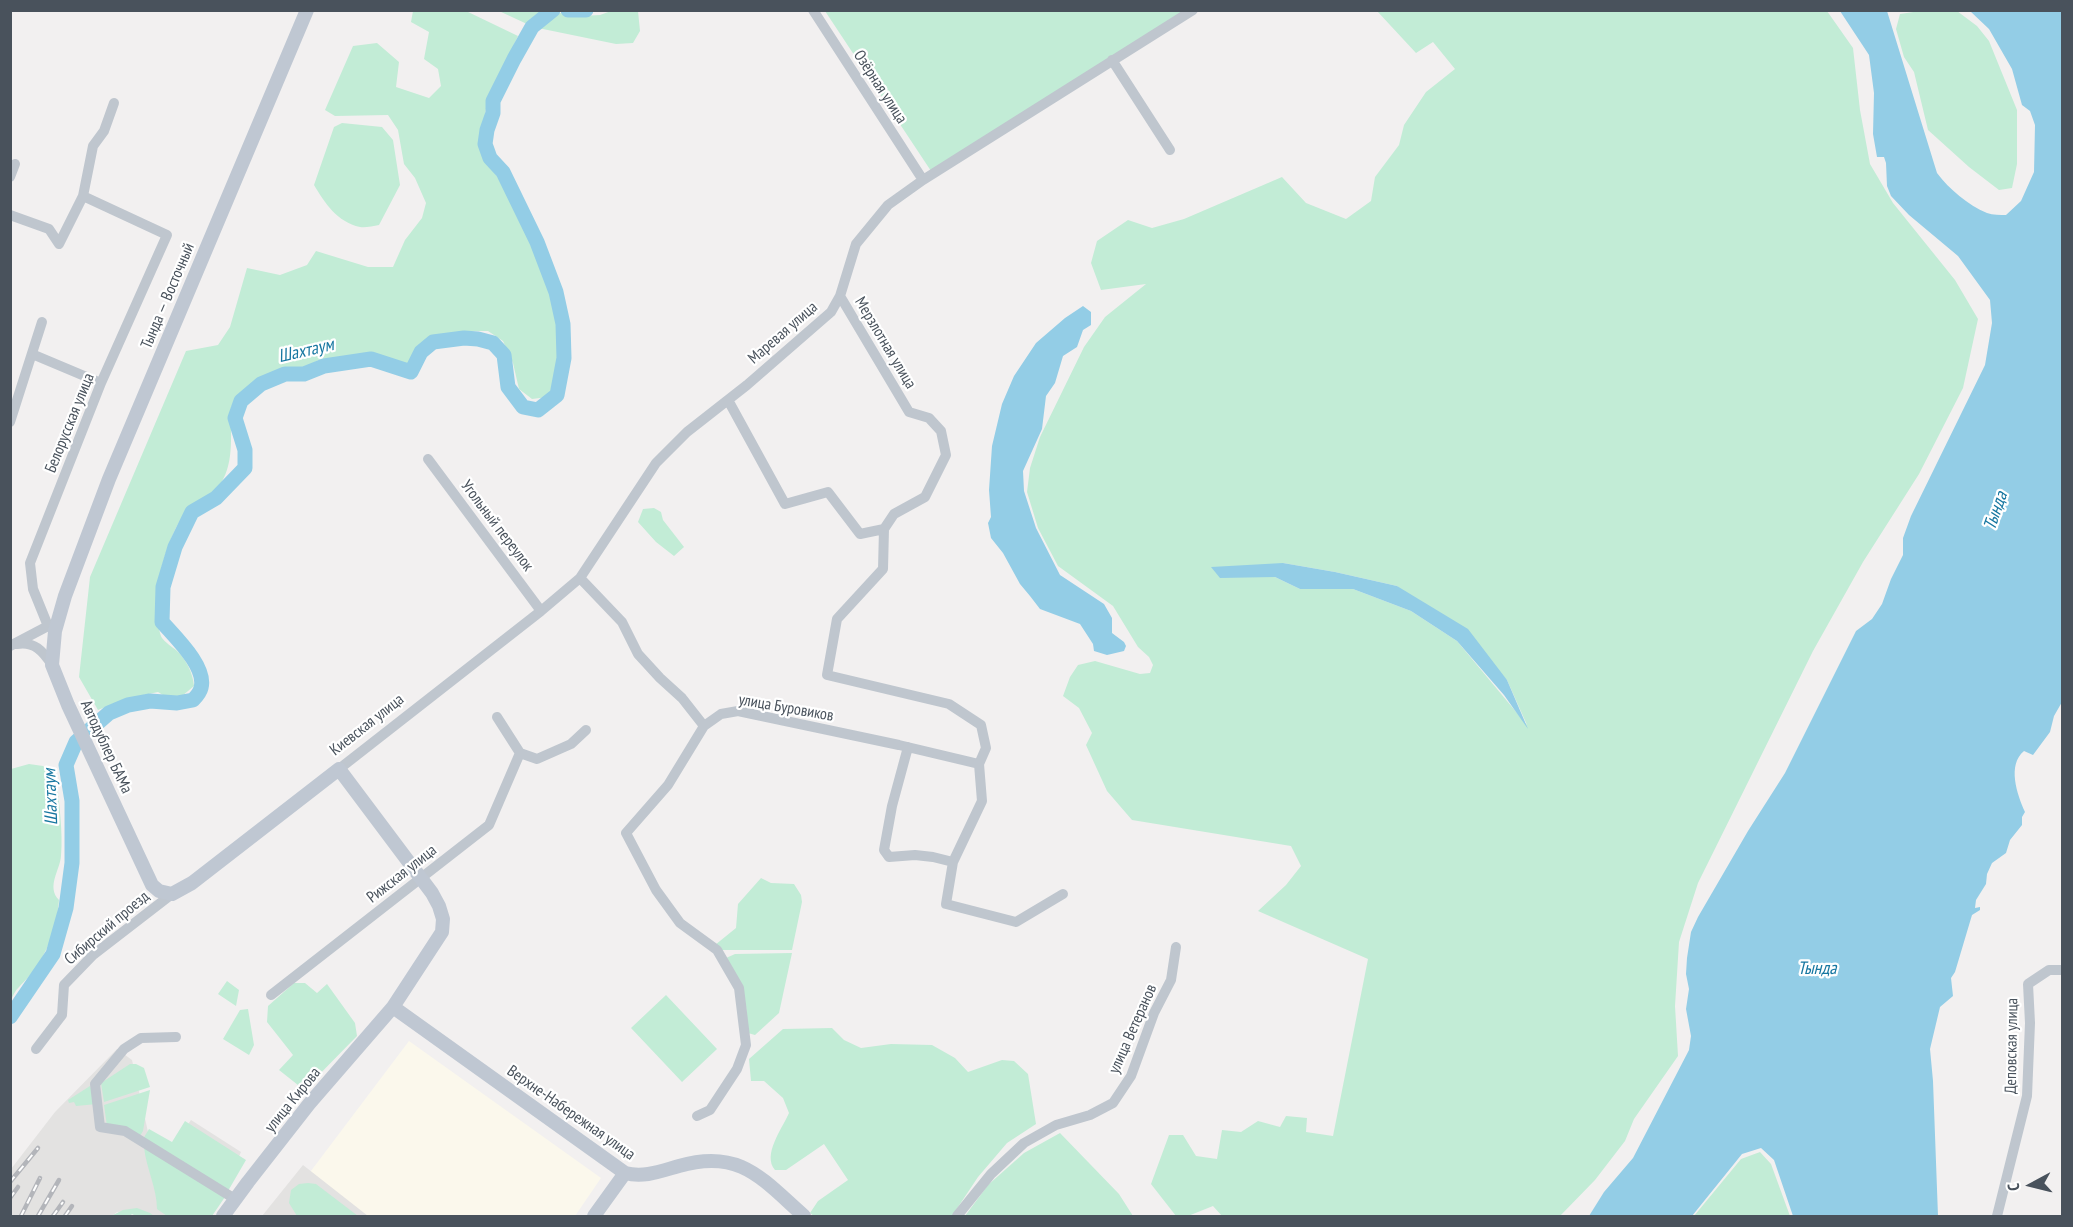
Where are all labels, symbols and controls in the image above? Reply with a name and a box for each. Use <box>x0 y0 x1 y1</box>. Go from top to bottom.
street label: Озёрная улица <box>849 47 911 127</box>
street label: Тында — Восточный <box>137 240 199 352</box>
street label: Мерзлотная улица <box>850 294 920 392</box>
street label: Маревая улица <box>744 298 822 368</box>
water label: Шахтаум <box>276 334 336 368</box>
street label: Белорусская улица <box>41 370 99 476</box>
street label: Угольный переулок <box>457 477 537 575</box>
water label: Тында <box>1979 489 2013 533</box>
street label: Киевская улица <box>326 690 408 760</box>
street label: улица Буровиков <box>737 690 835 726</box>
street label: Автодублер БАМа <box>76 697 136 797</box>
water label: Шахтаум <box>39 768 63 826</box>
street label: Рижская улица <box>363 841 441 907</box>
street label: Сибирский проезд <box>61 887 153 969</box>
water label: Тында <box>1797 958 1837 980</box>
street label: улица Ветеранов <box>1105 981 1161 1077</box>
street label: Деповская улица <box>2002 998 2022 1094</box>
street label: Верхне-Набережная улица <box>503 1062 639 1164</box>
street label: улица Кирова <box>261 1064 325 1136</box>
north arrow <box>2001 1155 2061 1215</box>
text: С <box>2003 1182 2024 1192</box>

